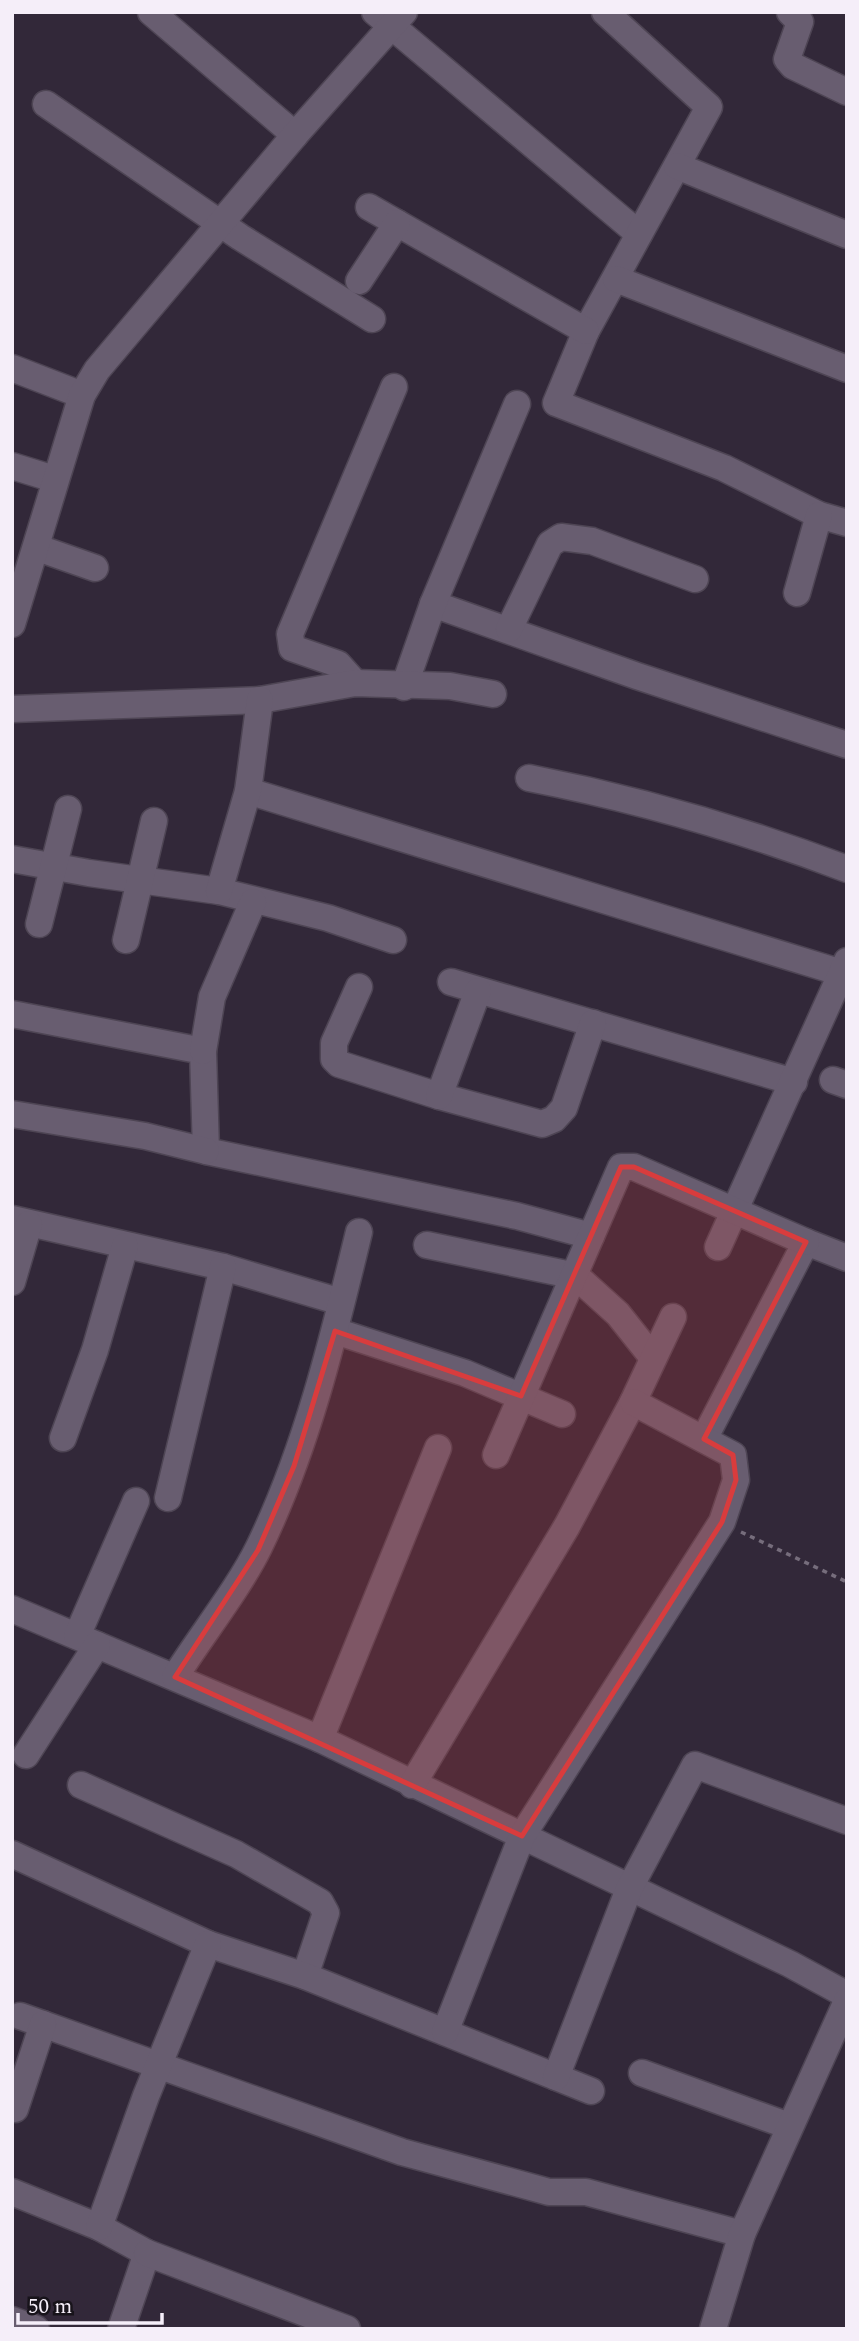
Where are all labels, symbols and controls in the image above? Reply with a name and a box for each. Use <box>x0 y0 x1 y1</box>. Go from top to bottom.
scale bar <box>18 2282 161 2326</box>
text: 50 m <box>28 2291 72 2323</box>

